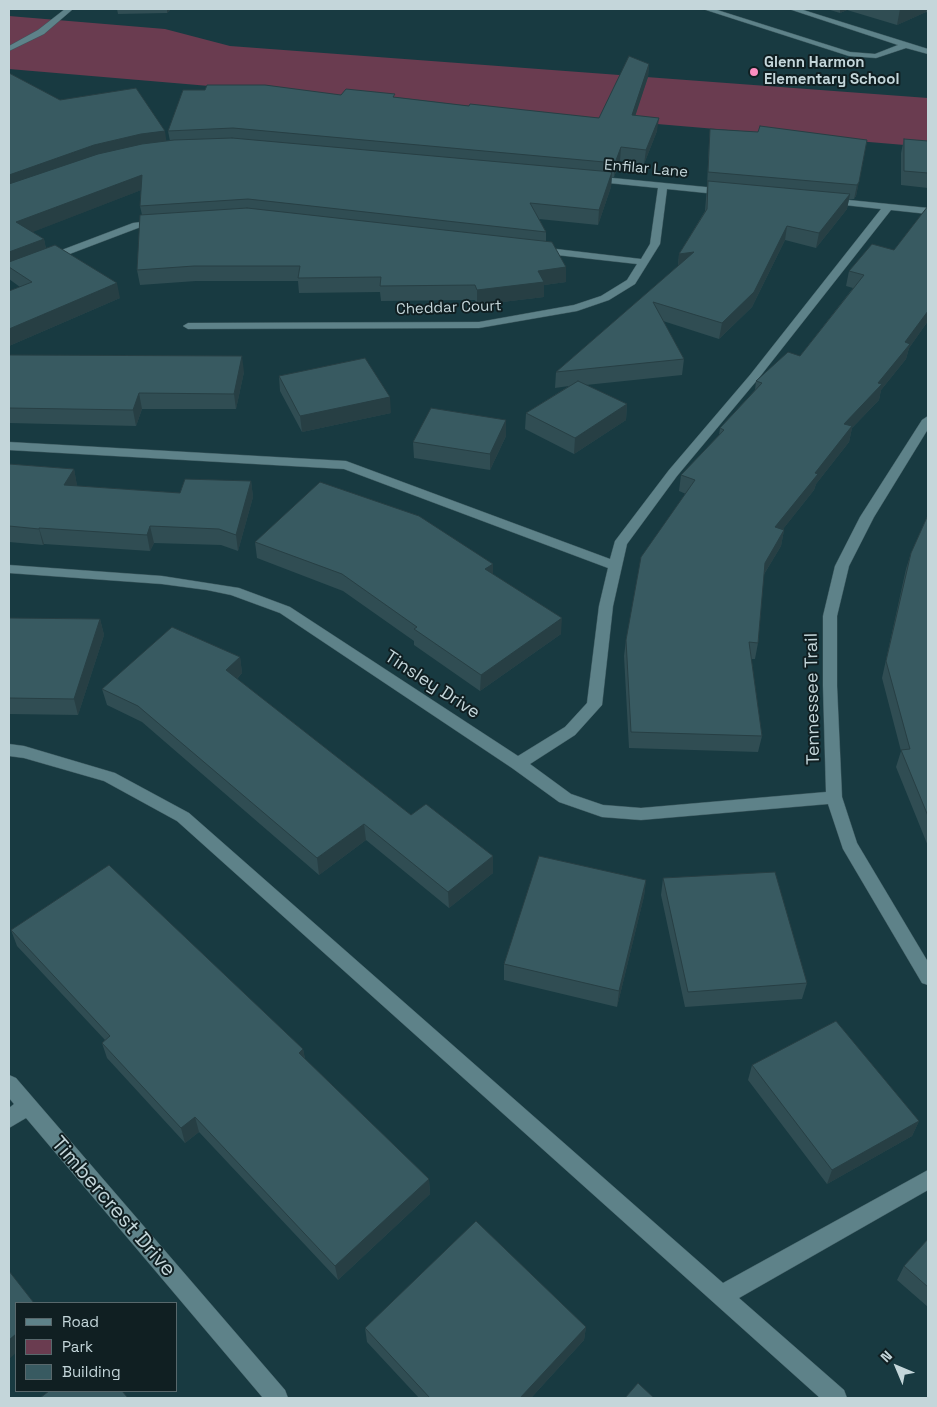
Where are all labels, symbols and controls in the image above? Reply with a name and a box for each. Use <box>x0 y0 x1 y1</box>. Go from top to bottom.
place label: Glenn Harmon Elementary School <box>764 54 899 89</box>
marker: Glenn Harmon Elementary School <box>748 66 760 78</box>
street label: Enfilar Lane <box>603 156 689 182</box>
street label: Cheddar Court <box>396 297 502 319</box>
street label: Tennessee Trail <box>801 633 825 765</box>
street label: Tinsley Drive <box>380 646 484 724</box>
street label: Timbercrest Drive <box>45 1132 181 1282</box>
legend <box>15 1302 178 1392</box>
text: Road <box>62 1312 99 1331</box>
text: Park <box>62 1337 93 1356</box>
north arrow <box>872 1342 922 1392</box>
text: N <box>877 1347 896 1366</box>
text: Building <box>62 1362 121 1381</box>

